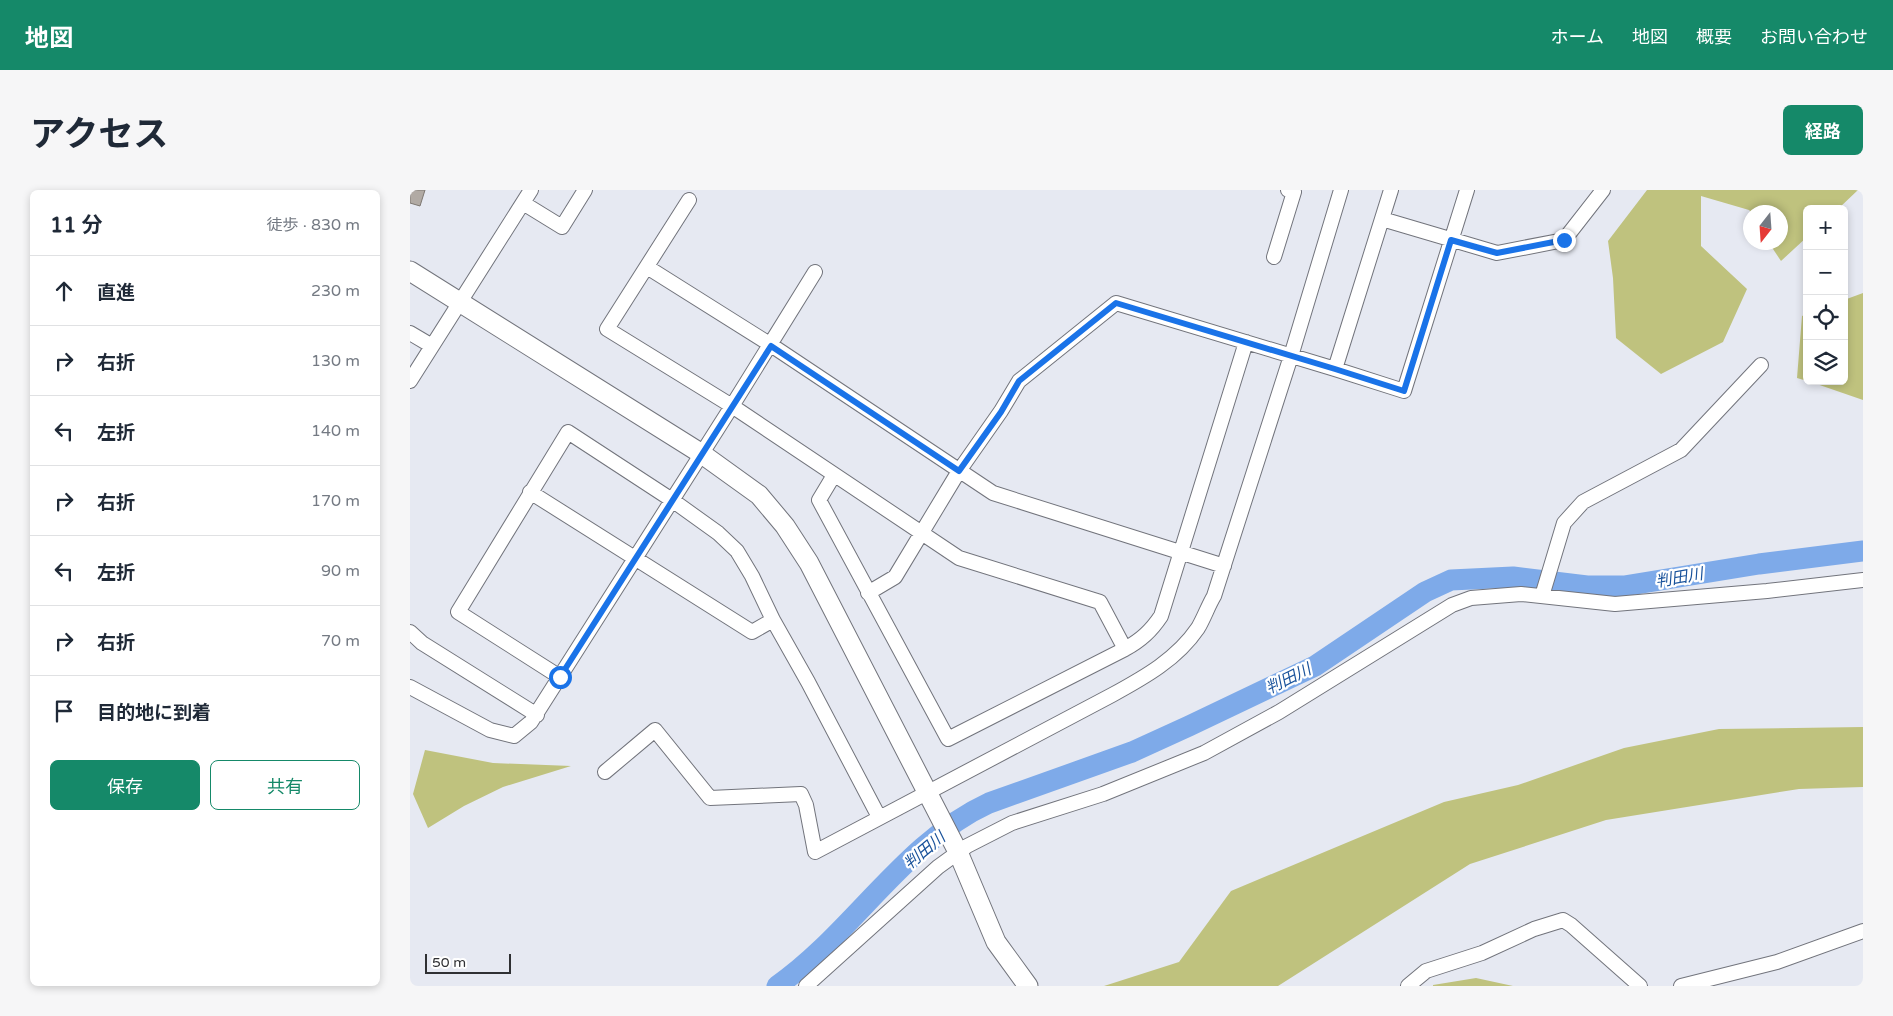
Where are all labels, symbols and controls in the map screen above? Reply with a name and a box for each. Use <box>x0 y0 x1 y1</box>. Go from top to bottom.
text: 地図 <box>25 24 73 53</box>
text: ホーム <box>1551 26 1604 48</box>
text: 地図 <box>1632 26 1668 48</box>
text: 概要 <box>1696 26 1732 48</box>
text: お問い合わせ <box>1760 26 1868 48</box>
button: 経路 <box>1783 105 1863 155</box>
text: アクセス <box>30 114 168 156</box>
north arrow <box>1743 205 1788 250</box>
map controls <box>1803 205 1848 385</box>
button: + <box>1803 205 1848 250</box>
text: 11 分 <box>50 213 103 238</box>
text: 徒歩 · 830 m <box>267 215 360 235</box>
route end <box>1553 229 1576 252</box>
button: − <box>1803 250 1848 295</box>
icon: ahead <box>50 277 78 305</box>
text: 230 m <box>311 281 360 301</box>
text: 直進 <box>97 282 135 304</box>
button: locate <box>1803 295 1848 340</box>
button: layers <box>1803 340 1848 385</box>
icon: right <box>50 347 78 375</box>
text: 130 m <box>311 351 360 371</box>
text: 右折 <box>97 352 135 374</box>
icon: left <box>50 417 78 445</box>
text: 140 m <box>311 421 360 441</box>
text: 左折 <box>97 422 135 444</box>
icon: right <box>50 487 78 515</box>
text: 170 m <box>311 491 360 511</box>
text: 右折 <box>97 492 135 514</box>
icon: left <box>50 557 78 585</box>
text: 90 m <box>321 561 360 581</box>
text: 左折 <box>97 562 135 584</box>
water label: 判田川 <box>1654 564 1707 592</box>
icon: right <box>50 627 78 655</box>
text: 70 m <box>321 631 360 651</box>
text: 右折 <box>97 632 135 654</box>
water label: 判田川 <box>1262 659 1316 698</box>
route start <box>549 666 572 689</box>
icon: arrive <box>50 697 78 725</box>
text: 目的地に到着 <box>97 702 211 724</box>
button: 保存 <box>50 760 200 810</box>
button: 共有 <box>210 760 360 810</box>
water label: 判田川 <box>900 826 951 874</box>
scale bar <box>425 951 511 974</box>
text: 50 m <box>432 954 466 971</box>

